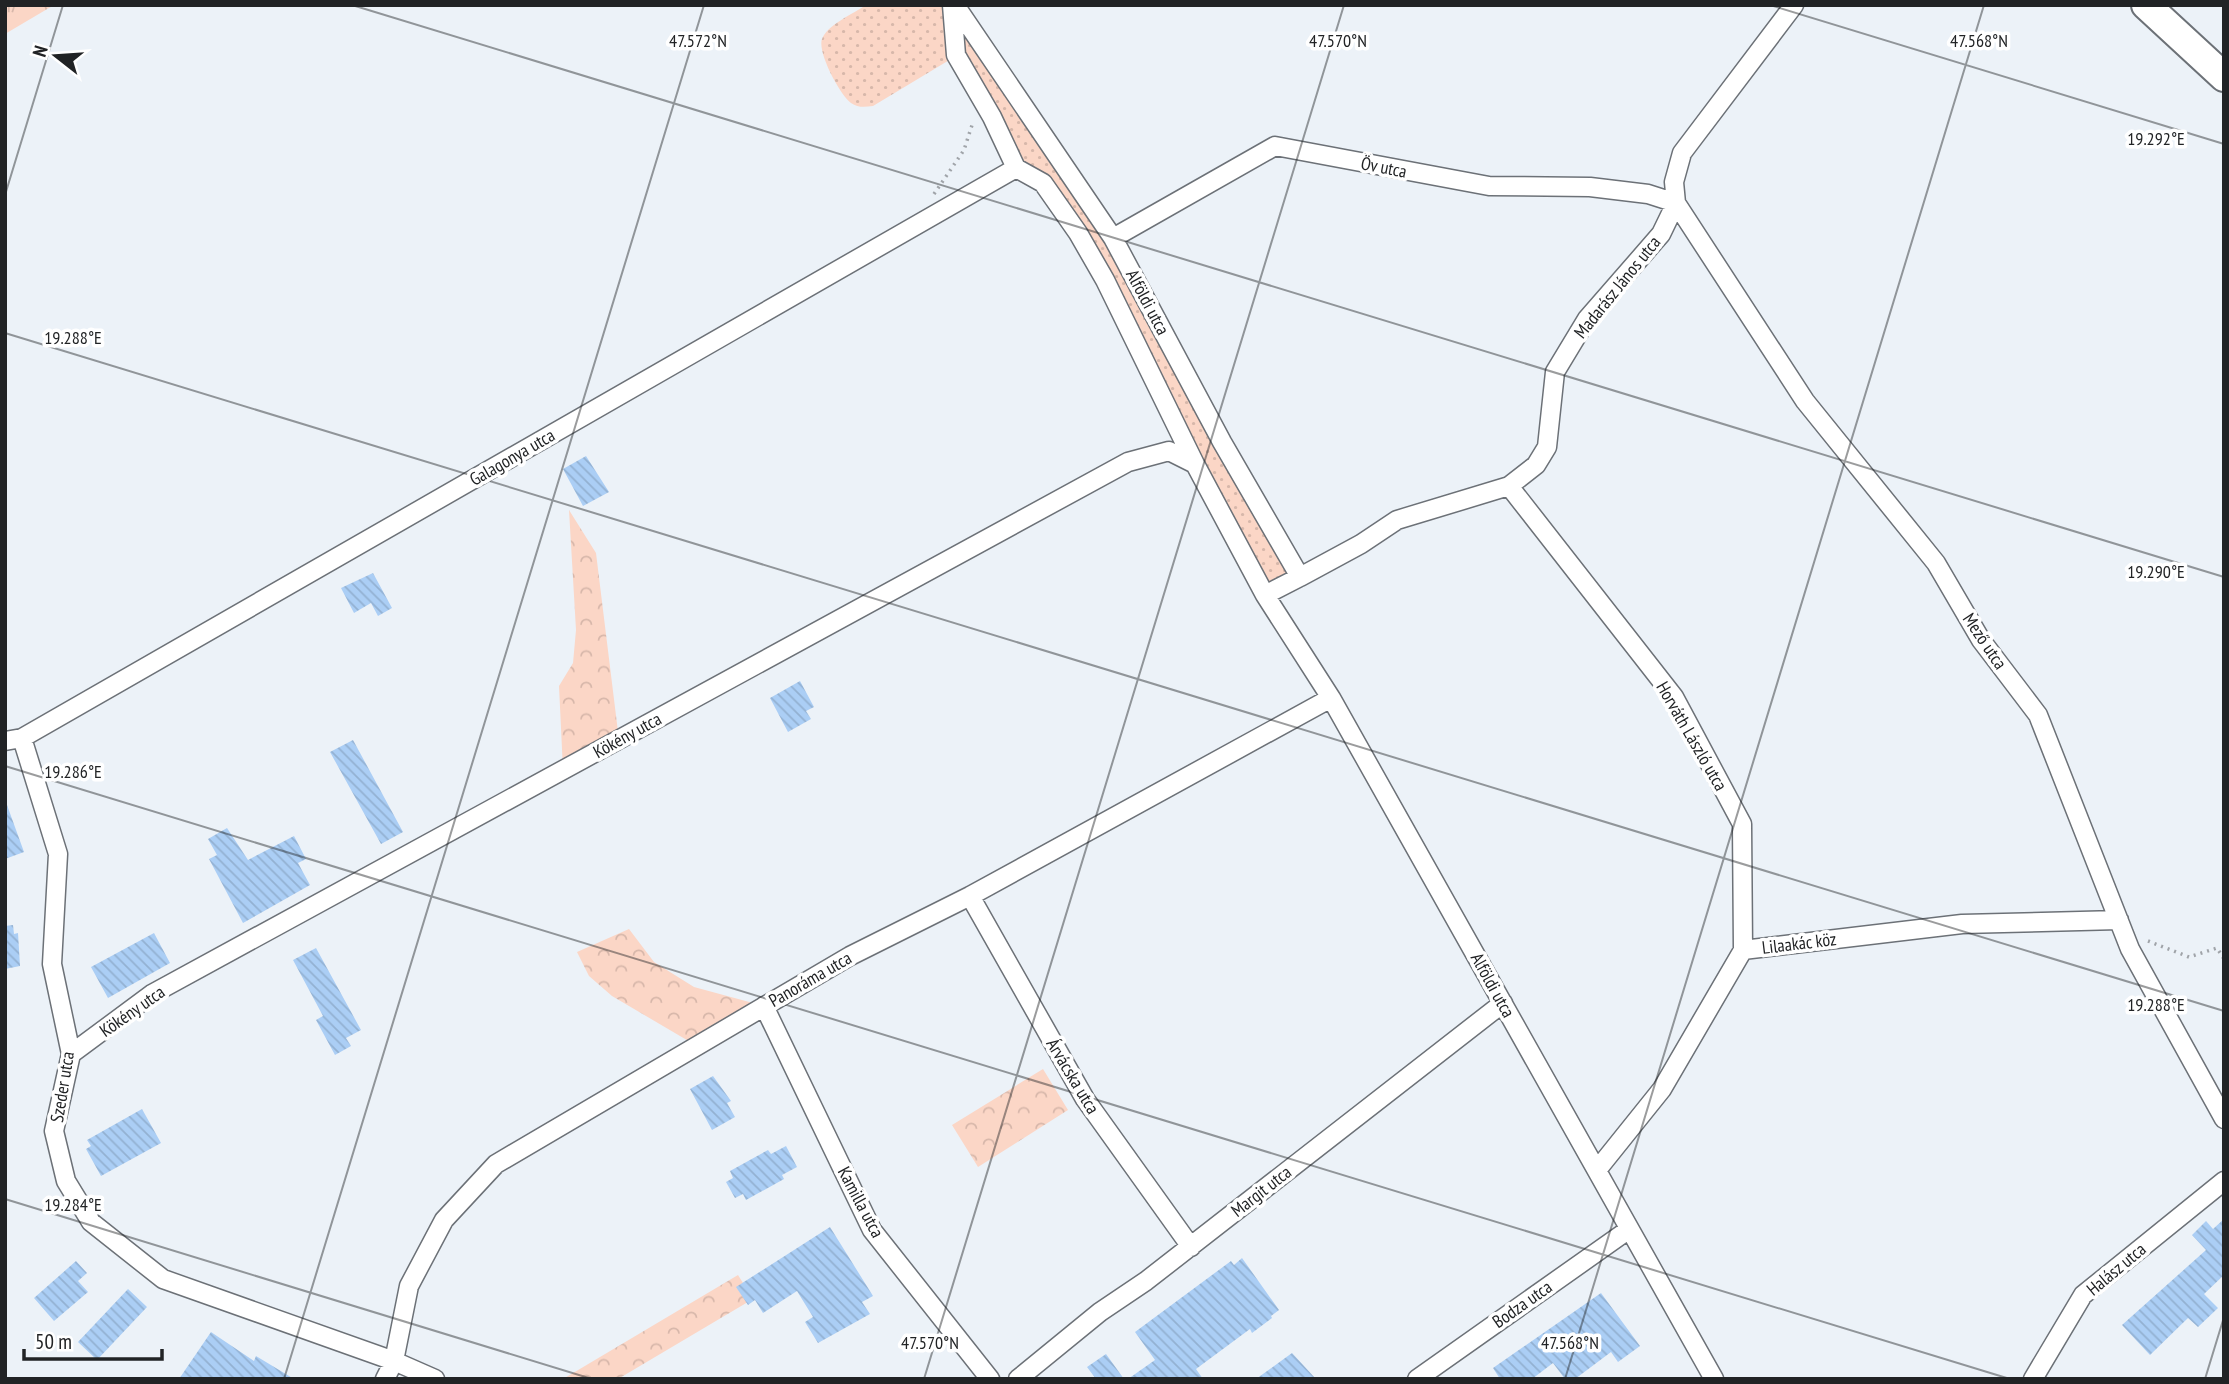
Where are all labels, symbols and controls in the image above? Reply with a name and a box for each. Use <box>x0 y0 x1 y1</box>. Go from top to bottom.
north arrow <box>21 21 91 91</box>
text: 47.572°N <box>669 29 727 52</box>
text: 47.570°N <box>1309 29 1367 52</box>
text: 47.568°N <box>1950 29 2008 52</box>
text: N <box>27 43 53 59</box>
text: 19.292°E <box>2127 127 2185 150</box>
street label: Öv utca <box>1359 151 1409 183</box>
street label: Madarász János utca <box>1569 231 1665 343</box>
street label: Alföldi utca <box>1121 265 1175 339</box>
text: 19.288°E <box>44 326 102 349</box>
street label: Galagonya utca <box>465 423 559 491</box>
text: 19.290°E <box>2127 560 2185 583</box>
street label: Mező utca <box>1958 609 2012 673</box>
street label: Horváth László utca <box>1651 677 1733 795</box>
street label: Kökény utca <box>589 707 665 763</box>
text: 19.286°E <box>44 760 102 783</box>
street label: Lilaakác köz <box>1760 927 1838 959</box>
street label: Panoráma utca <box>765 946 855 1012</box>
street label: Alföldi utca <box>1466 948 1520 1022</box>
street label: Kökény utca <box>95 980 169 1042</box>
text: 19.288°E <box>2127 993 2185 1016</box>
street label: Árvácska utca <box>1041 1034 1105 1118</box>
street label: Szeder utca <box>45 1050 79 1124</box>
street label: Margit utca <box>1226 1160 1296 1222</box>
street label: Kamilla utca <box>833 1163 889 1241</box>
text: 19.284°E <box>44 1193 102 1216</box>
street label: Halász utca <box>2082 1238 2150 1300</box>
street label: Bodza utca <box>1488 1275 1556 1333</box>
scale bar <box>24 1318 163 1362</box>
text: 50 m <box>35 1328 72 1355</box>
text: 47.570°N <box>901 1331 959 1354</box>
text: 47.568°N <box>1541 1331 1599 1354</box>

